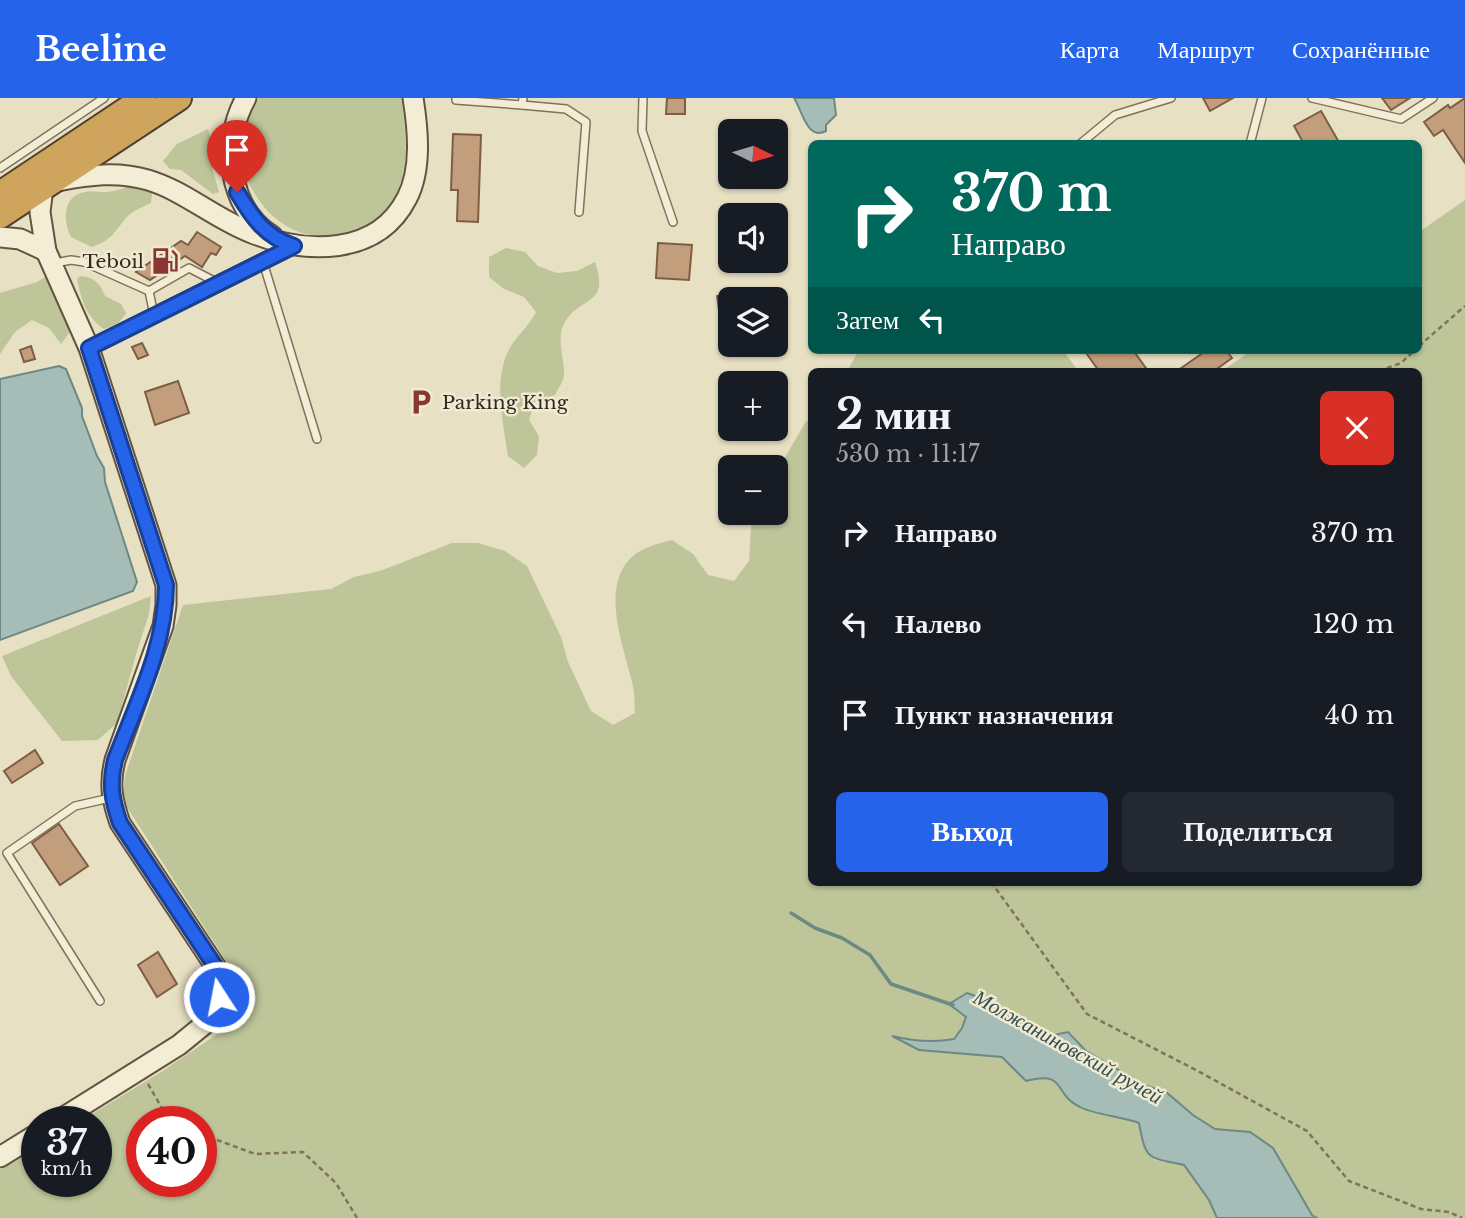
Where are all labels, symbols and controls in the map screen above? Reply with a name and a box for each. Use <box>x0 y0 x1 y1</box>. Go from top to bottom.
text: Beeline <box>35 29 167 70</box>
text: Карта <box>1060 35 1119 64</box>
text: Маршрут <box>1157 35 1254 64</box>
text: Сохранённые <box>1292 35 1430 64</box>
north arrow <box>718 119 788 189</box>
map controls <box>718 119 788 525</box>
pin <box>207 120 267 192</box>
icon: arrive <box>218 131 256 169</box>
text: 370 m <box>951 163 1112 224</box>
icon: right <box>836 168 927 259</box>
button: sound <box>718 203 788 273</box>
text: Направо <box>951 224 1066 264</box>
fuel station icon: Teboil <box>150 246 180 276</box>
place label: Teboil <box>82 250 144 273</box>
button: layers <box>718 287 788 357</box>
icon: left <box>913 301 951 339</box>
text: Затем <box>836 304 899 336</box>
button: + <box>718 371 788 441</box>
parking icon: Parking King <box>406 387 436 417</box>
text: 2 мин <box>836 388 952 440</box>
place label: Parking King <box>442 391 569 414</box>
button: close <box>1320 391 1394 465</box>
text: 530 m · 11:17 <box>836 440 980 468</box>
button: − <box>718 455 788 525</box>
icon: right <box>836 514 874 552</box>
text: Направо <box>895 517 997 549</box>
text: 370 m <box>1311 517 1394 549</box>
icon: left <box>836 605 874 643</box>
text: Налево <box>895 608 981 640</box>
text: 120 m <box>1312 608 1394 640</box>
icon: arrive <box>836 696 874 734</box>
text: Пункт назначения <box>895 699 1113 731</box>
text: 40 m <box>1325 699 1394 731</box>
button: Выход <box>836 792 1108 872</box>
button: Поделиться <box>1122 792 1394 872</box>
position arrow <box>182 960 256 1034</box>
water label: Молжаниновский ручей <box>968 984 1167 1110</box>
speed limit sign: 40 <box>126 1106 217 1197</box>
text: 37 <box>46 1121 87 1164</box>
text: km/h <box>41 1158 92 1180</box>

